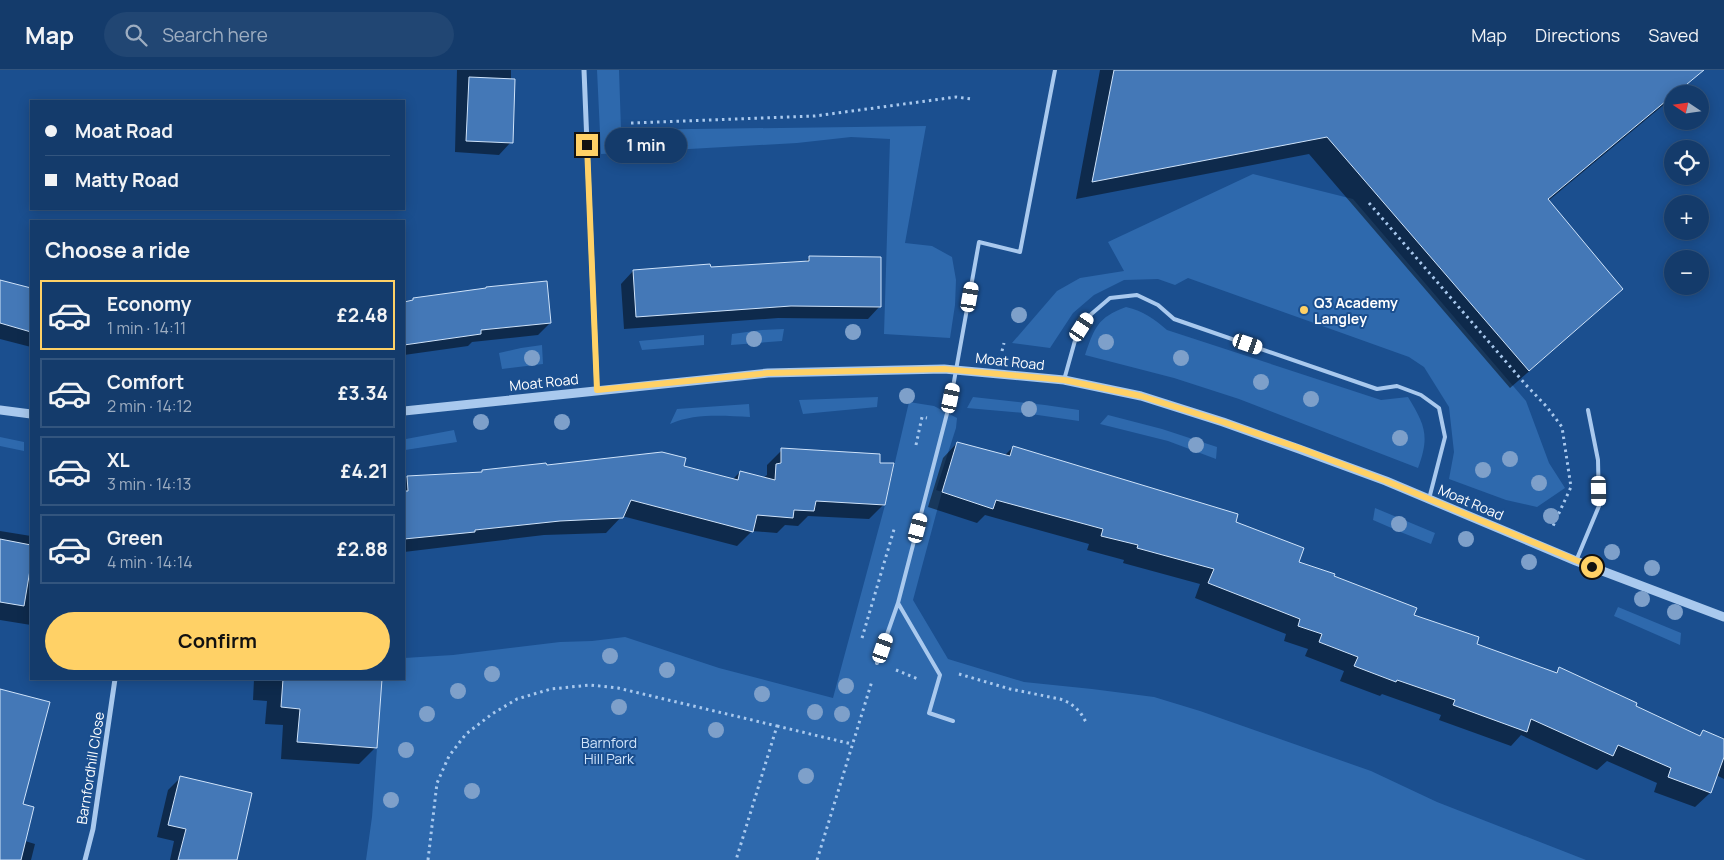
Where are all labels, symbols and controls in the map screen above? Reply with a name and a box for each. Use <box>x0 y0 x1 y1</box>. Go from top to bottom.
search box <box>104 12 454 57</box>
text: Map <box>25 18 74 51</box>
icon: search <box>122 21 150 49</box>
text: Search here <box>162 22 268 48</box>
text: Map <box>1471 23 1507 47</box>
text: Directions <box>1535 23 1620 47</box>
text: Saved <box>1648 23 1699 47</box>
north arrow <box>1664 85 1709 130</box>
map controls <box>1664 85 1709 295</box>
text: Moat Road <box>75 118 173 144</box>
callout: 1 min <box>604 128 687 162</box>
route end <box>576 134 598 156</box>
text: 1 min <box>626 134 666 156</box>
button: locate <box>1664 140 1709 185</box>
text: Matty Road <box>75 167 179 193</box>
button: + <box>1664 195 1709 240</box>
text: Choose a ride <box>45 235 190 265</box>
button: − <box>1664 250 1709 295</box>
car <box>960 281 979 313</box>
text: Economy <box>107 291 191 317</box>
icon: car <box>47 293 92 338</box>
place label: Q3 Academy Langley <box>1314 293 1398 328</box>
text: £2.48 <box>337 302 388 328</box>
marker: Q3 Academy Langley <box>1298 304 1310 316</box>
car <box>1067 310 1096 344</box>
text: 1 min · 14:11 <box>107 317 186 339</box>
car <box>1231 332 1264 356</box>
street label: Moat Road <box>974 348 1046 374</box>
text: Comfort <box>107 369 184 395</box>
street label: Moat Road <box>508 369 580 395</box>
icon: car <box>47 371 92 416</box>
text: £3.34 <box>338 380 388 406</box>
car <box>940 382 961 414</box>
text: 2 min · 14:12 <box>107 395 192 417</box>
text: XL <box>107 447 130 473</box>
icon: car <box>47 449 92 494</box>
text: £4.21 <box>341 458 388 484</box>
text: 3 min · 14:13 <box>107 473 191 495</box>
car <box>1591 476 1606 506</box>
street label: Moat Road <box>1435 480 1507 524</box>
car <box>906 512 929 544</box>
text: Green <box>107 525 163 551</box>
icon: car <box>47 527 92 572</box>
text: £2.88 <box>337 536 388 562</box>
text: 4 min · 14:14 <box>107 551 193 573</box>
route start <box>1581 556 1603 578</box>
button: Confirm <box>45 612 390 670</box>
car <box>871 631 894 665</box>
street label: Barnfordhill Close <box>72 710 108 826</box>
park label: Barnford Hill Park <box>581 733 637 768</box>

